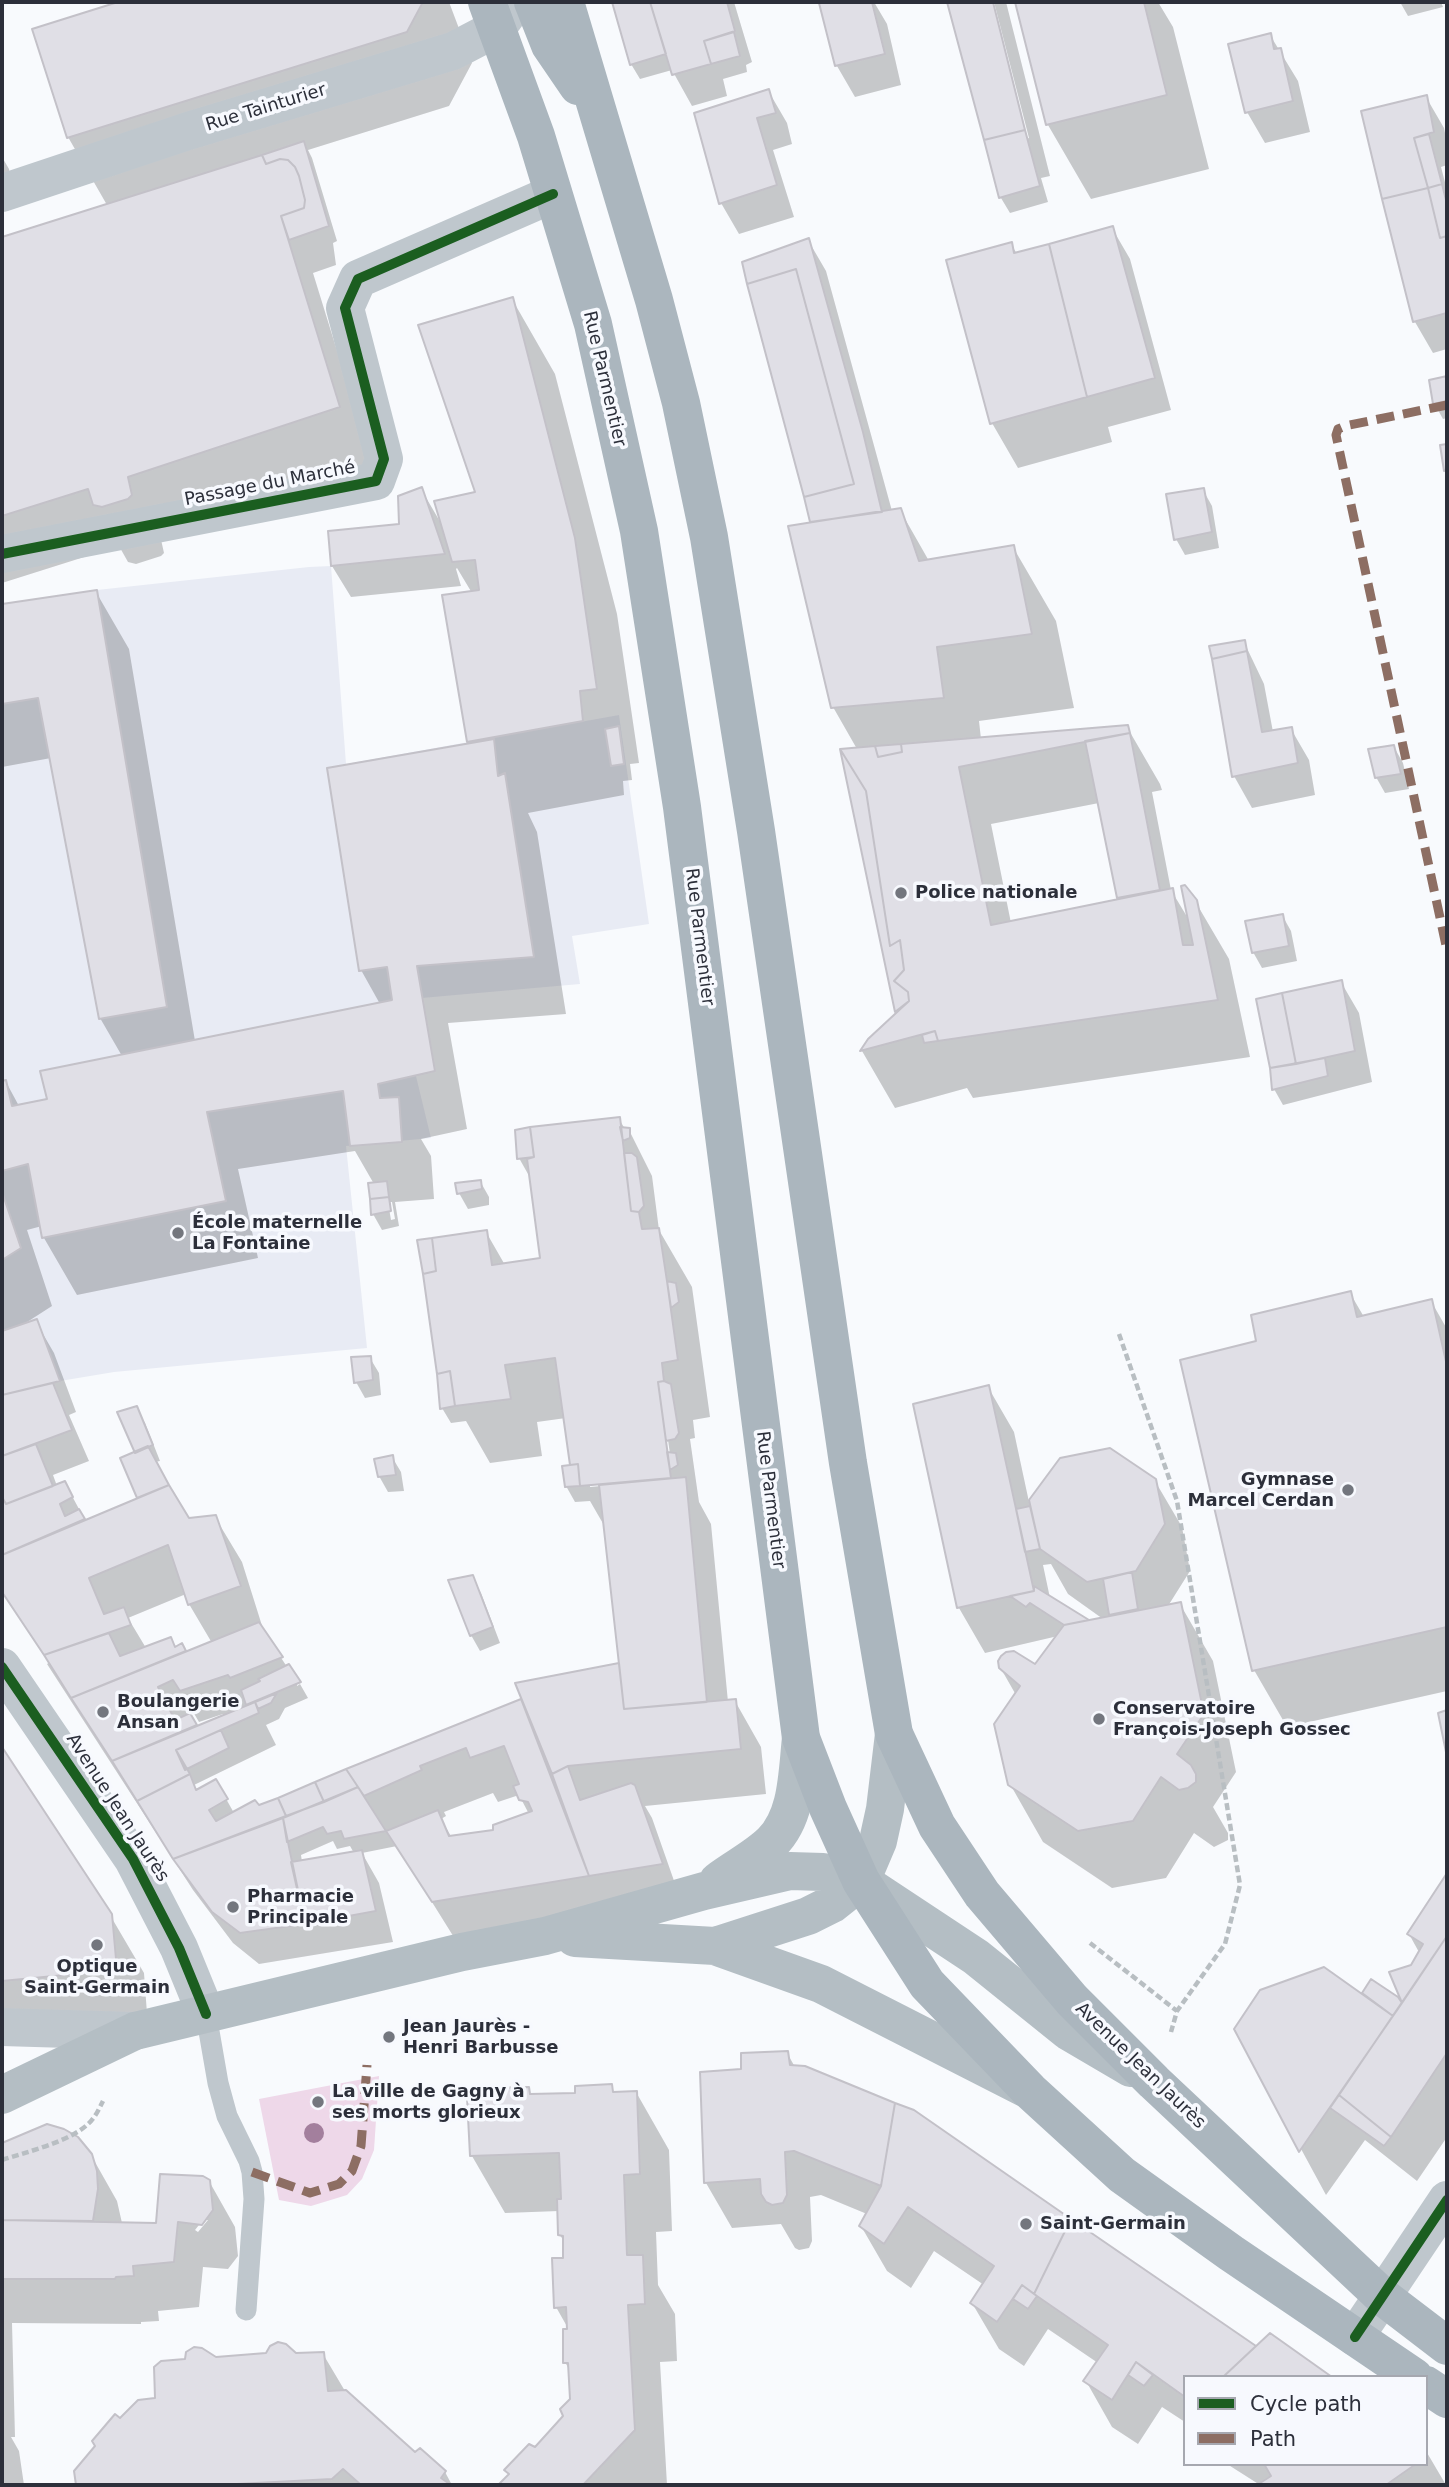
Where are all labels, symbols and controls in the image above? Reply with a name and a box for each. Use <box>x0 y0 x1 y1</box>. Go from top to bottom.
street label: Rue Tainturier <box>203 79 329 137</box>
street label: Rue Parmentier <box>578 309 630 449</box>
street label: Passage du Marché <box>183 457 357 511</box>
street label: Rue Parmentier <box>680 867 718 1007</box>
place label: Police nationale <box>915 882 1077 904</box>
marker: Police nationale <box>893 885 909 901</box>
place label: École maternelle La Fontaine <box>192 1212 362 1254</box>
marker: École maternelle La Fontaine <box>170 1225 186 1241</box>
street label: Rue Parmentier <box>751 1430 789 1570</box>
place label: Gymnase Marcel Cerdan <box>1188 1469 1334 1512</box>
marker: Gymnase Marcel Cerdan <box>1340 1482 1356 1498</box>
place label: Boulangerie Ansan <box>117 1691 239 1734</box>
place label: Conservatoire François-Joseph Gossec <box>1113 1698 1351 1740</box>
marker: Boulangerie Ansan <box>95 1704 111 1720</box>
marker: Conservatoire François-Joseph Gossec <box>1091 1711 1107 1727</box>
street label: Avenue Jean Jaurès <box>61 1730 173 1886</box>
place label: Pharmacie Principale <box>247 1886 354 1928</box>
marker: Pharmacie Principale <box>225 1899 241 1915</box>
marker: Optique Saint-Germain <box>89 1937 105 1953</box>
place label: Optique Saint-Germain <box>24 1956 170 1998</box>
street label: Avenue Jean Jaurès <box>1071 1998 1209 2134</box>
place label: Jean Jaurès - Henri Barbusse <box>403 2016 558 2058</box>
marker: Jean Jaurès - Henri Barbusse <box>381 2029 397 2045</box>
place label: La ville de Gagny à ses morts glorieux <box>332 2081 525 2124</box>
marker: La ville de Gagny à ses morts glorieux <box>310 2094 326 2110</box>
place label: Saint-Germain <box>1040 2213 1186 2235</box>
marker: Saint-Germain <box>1018 2216 1034 2232</box>
legend <box>1183 2375 1428 2466</box>
text: Cycle path <box>1250 2392 1362 2416</box>
text: Path <box>1250 2427 1296 2451</box>

